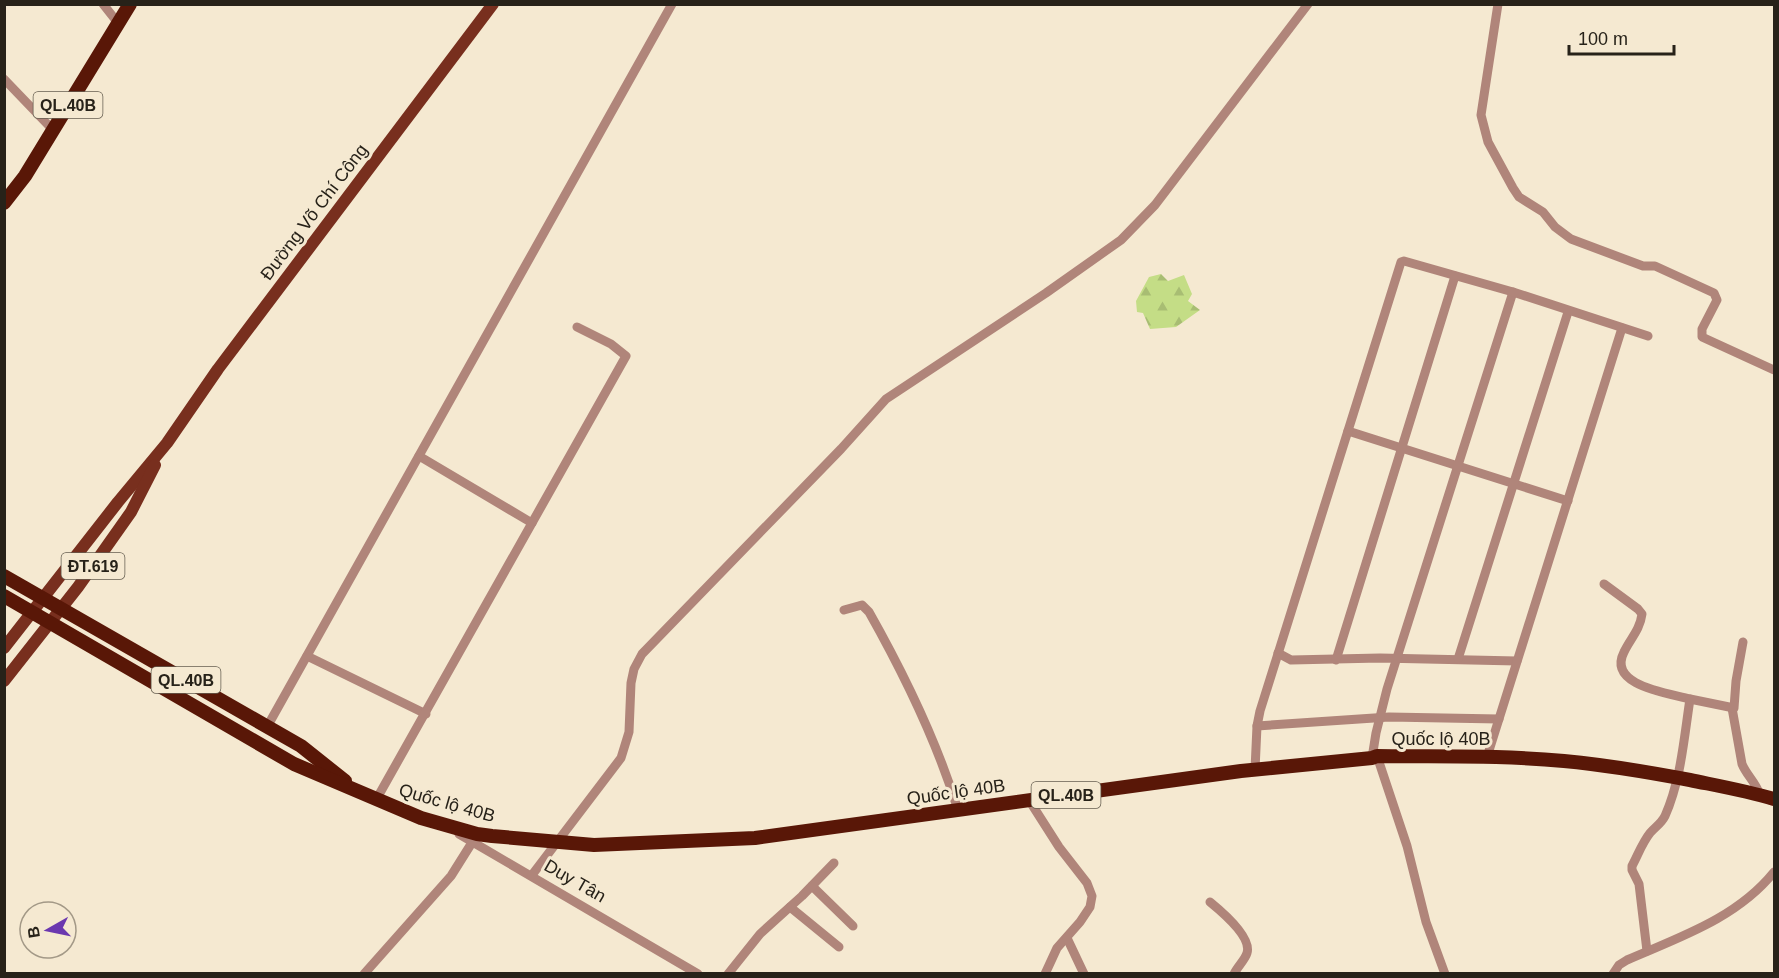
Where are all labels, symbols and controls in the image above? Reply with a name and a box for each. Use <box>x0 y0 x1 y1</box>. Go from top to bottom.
scale bar <box>1569 18 1674 56</box>
text: 100 m <box>1578 29 1628 49</box>
road number: QL.40B <box>34 92 103 118</box>
street label: Đường Võ Chí Công <box>256 140 372 284</box>
road number: ĐT.619 <box>62 553 124 579</box>
road number: QL.40B <box>152 667 220 693</box>
street label: Quốc lộ 40B <box>1391 729 1491 749</box>
street label: Quốc lộ 40B <box>906 775 1006 809</box>
street label: Quốc lộ 40B <box>397 780 497 826</box>
road number: QL.40B <box>1032 782 1100 808</box>
street label: Duy Tân <box>541 855 609 907</box>
north arrow <box>18 900 78 960</box>
text: B <box>24 925 43 939</box>

